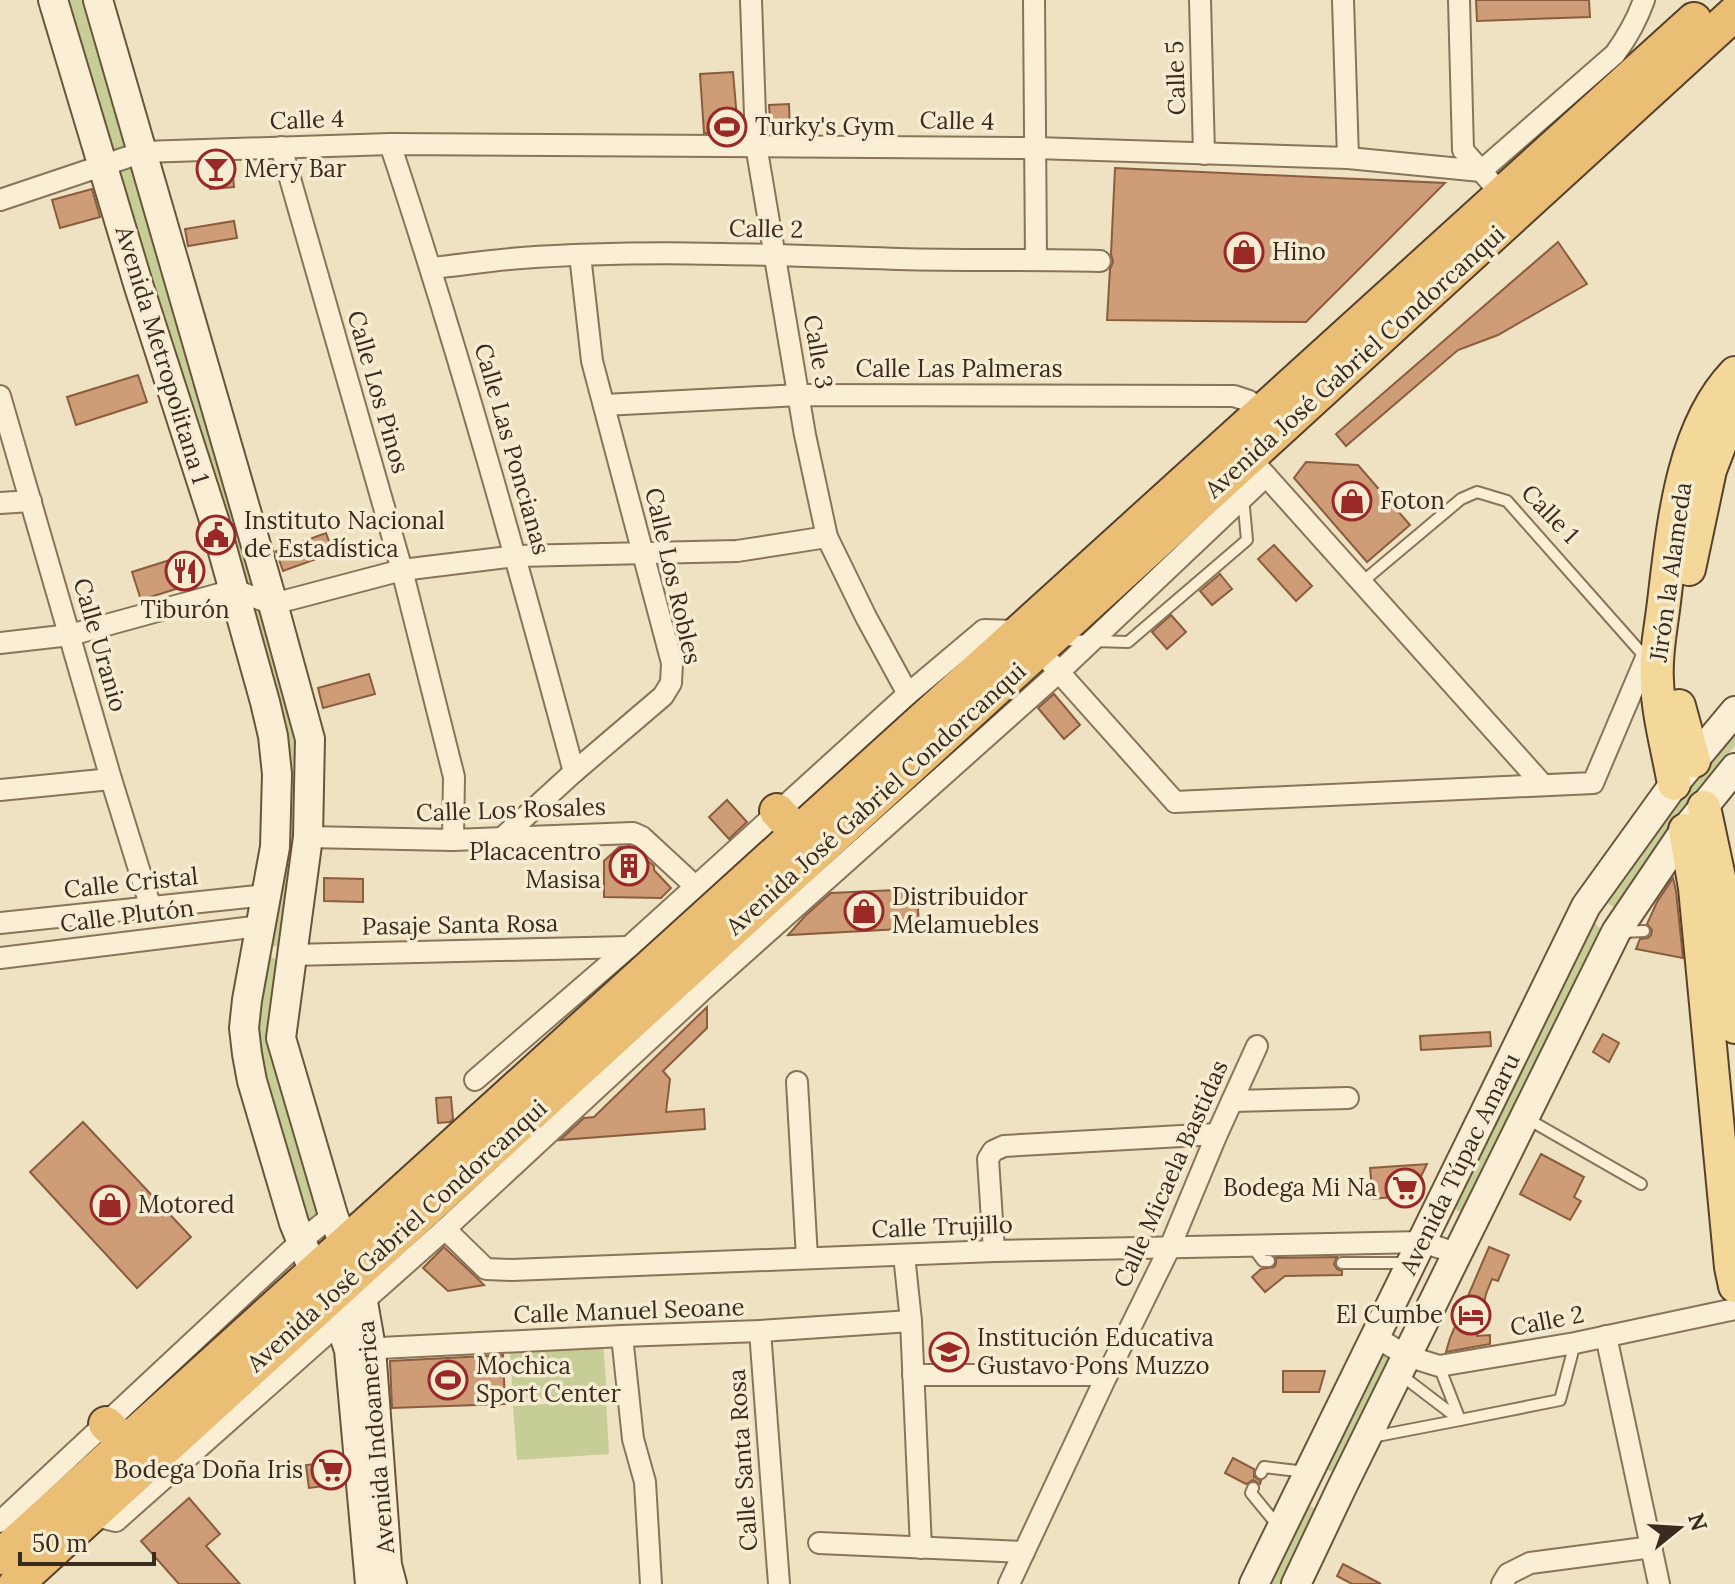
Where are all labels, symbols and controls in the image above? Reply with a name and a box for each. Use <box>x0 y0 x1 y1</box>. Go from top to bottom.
street label: Calle 5 <box>1159 40 1192 116</box>
street label: Calle 4 <box>269 103 345 136</box>
street label: Calle 4 <box>919 104 995 137</box>
sports icon: Turky's Gym <box>706 106 748 148</box>
place label: Turky's Gym <box>755 111 895 142</box>
bar icon: Mery Bar <box>195 148 237 190</box>
place label: Mery Bar <box>244 153 347 184</box>
street label: Calle 2 <box>729 212 803 245</box>
street label: Avenida José Gabriel Condorcanqui <box>1197 218 1511 505</box>
street label: Avenida Metropolitana 1 <box>108 221 216 487</box>
shop icon: Hino <box>1223 231 1265 273</box>
place label: Hino <box>1272 236 1326 267</box>
street label: Calle Los Pinos <box>340 307 417 477</box>
street label: Calle 3 <box>797 312 840 391</box>
street label: Calle Las Poncianas <box>467 340 558 558</box>
street label: Calle Las Palmeras <box>855 353 1063 384</box>
street label: Calle 1 <box>1515 478 1586 550</box>
shop icon: Foton <box>1331 480 1373 522</box>
street label: Jirón la Alameda <box>1642 480 1698 665</box>
street label: Calle Los Robles <box>638 484 709 667</box>
place label: Foton <box>1380 485 1445 516</box>
place label: Instituto Nacional de Estadística <box>244 505 445 564</box>
public building icon: Instituto Nacional de Estadística <box>195 514 237 556</box>
restaurant icon: Tiburón <box>164 550 206 592</box>
street label: Calle Uranio <box>67 574 134 715</box>
place label: Tiburón <box>140 594 230 625</box>
street label: Avenida José Gabriel Condorcanqui <box>718 655 1032 942</box>
street label: Calle Los Rosales <box>416 791 606 828</box>
place label: Placacentro Masisa <box>469 836 601 895</box>
building icon: Placacentro Masisa <box>608 845 650 887</box>
street label: Calle Cristal <box>62 860 200 905</box>
place label: Distribuidor Melamuebles <box>892 881 1039 940</box>
shop icon: Distribuidor Melamuebles <box>843 890 885 932</box>
street label: Calle Plutón <box>58 892 196 939</box>
street label: Pasaje Santa Rosa <box>361 907 559 942</box>
street label: Avenida Túpac Amaru <box>1392 1048 1527 1281</box>
street label: Calle Micaela Bastidas <box>1106 1055 1235 1292</box>
street label: Avenida José Gabriel Condorcanqui <box>239 1092 553 1379</box>
supermarket icon: Bodega Mi Na <box>1384 1167 1426 1209</box>
place label: Bodega Mi Na <box>1223 1172 1377 1203</box>
shop icon: Motored <box>89 1184 131 1226</box>
place label: Motored <box>138 1189 235 1220</box>
street label: Calle Trujillo <box>871 1209 1013 1244</box>
street label: Calle Manuel Seoane <box>513 1291 745 1330</box>
hotel icon: El Cumbe <box>1450 1294 1492 1336</box>
street label: Calle 2 <box>1507 1298 1586 1343</box>
place label: El Cumbe <box>1336 1299 1443 1330</box>
street label: Avenida Indoamerica <box>350 1319 401 1556</box>
place label: Institución Educativa Gustavo Pons Muzzo <box>977 1322 1214 1381</box>
school or university icon: Institución Educativa Gustavo Pons Muzzo <box>928 1331 970 1373</box>
place label: Mochica Sport Center <box>476 1350 621 1409</box>
sports icon: Mochica Sport Center <box>427 1359 469 1401</box>
street label: Calle Santa Rosa <box>721 1368 764 1552</box>
supermarket icon: Bodega Doña Iris <box>310 1449 352 1491</box>
place label: Bodega Doña Iris <box>113 1454 303 1485</box>
north arrow <box>1639 1488 1719 1568</box>
text: N <box>1682 1509 1714 1534</box>
scale bar <box>20 1516 154 1566</box>
text: 50 m <box>32 1528 88 1559</box>

